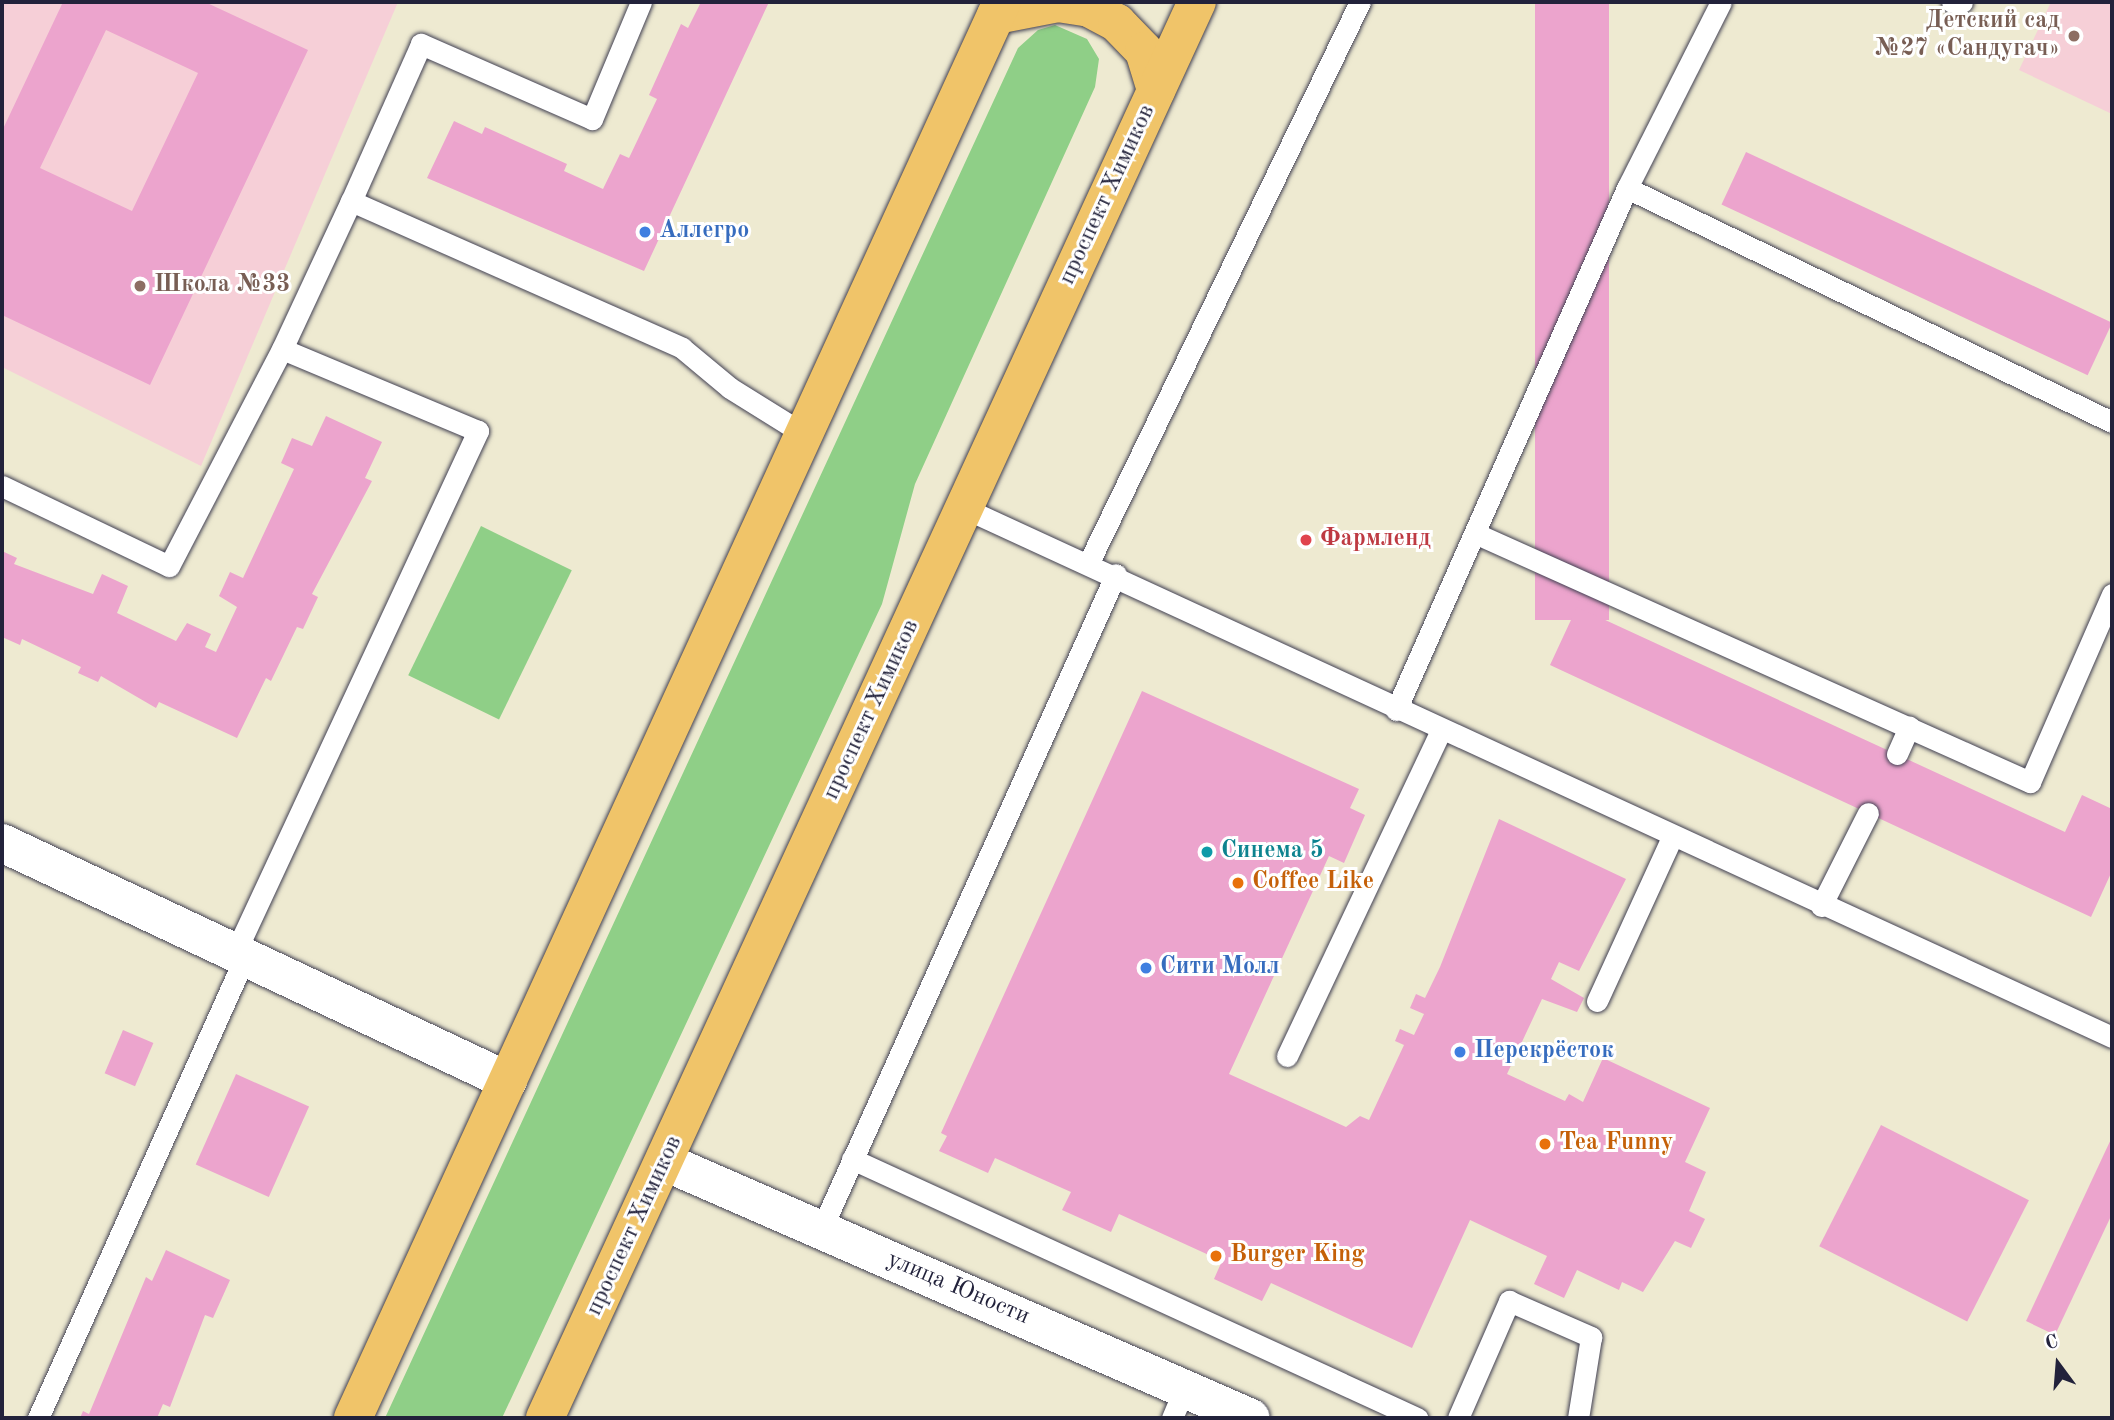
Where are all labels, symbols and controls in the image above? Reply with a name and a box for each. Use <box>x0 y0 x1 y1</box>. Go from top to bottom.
place label: Детский сад №27 «Сандугач» <box>1875 8 2060 64</box>
marker: Детский сад №27 «Сандугач» <box>2066 28 2082 44</box>
street label: проспект Химиков <box>1054 100 1162 290</box>
place label: Аллегро <box>659 218 749 246</box>
marker: Аллегро <box>637 224 653 240</box>
place label: Школа №33 <box>154 272 290 300</box>
marker: Школа №33 <box>132 278 148 294</box>
place label: Фармленд <box>1320 526 1431 554</box>
marker: Фармленд <box>1298 532 1314 548</box>
street label: проспект Химиков <box>818 615 926 805</box>
place label: Синема 5 <box>1221 838 1324 866</box>
marker: Синема 5 <box>1199 844 1215 860</box>
place label: Coffee Like <box>1252 869 1374 897</box>
marker: Coffee Like <box>1230 875 1246 891</box>
place label: Сити Молл <box>1160 954 1279 982</box>
marker: Сити Молл <box>1138 960 1154 976</box>
place label: Перекрёсток <box>1474 1038 1614 1066</box>
marker: Перекрёсток <box>1452 1044 1468 1060</box>
place label: Tea Funny <box>1559 1130 1673 1158</box>
street label: проспект Химиков <box>581 1131 689 1321</box>
marker: Tea Funny <box>1537 1136 1553 1152</box>
place label: Burger King <box>1230 1242 1365 1270</box>
street label: улица Юности <box>882 1246 1034 1332</box>
marker: Burger King <box>1208 1248 1224 1264</box>
north arrow <box>2023 1329 2093 1399</box>
text: С <box>2043 1332 2061 1354</box>

